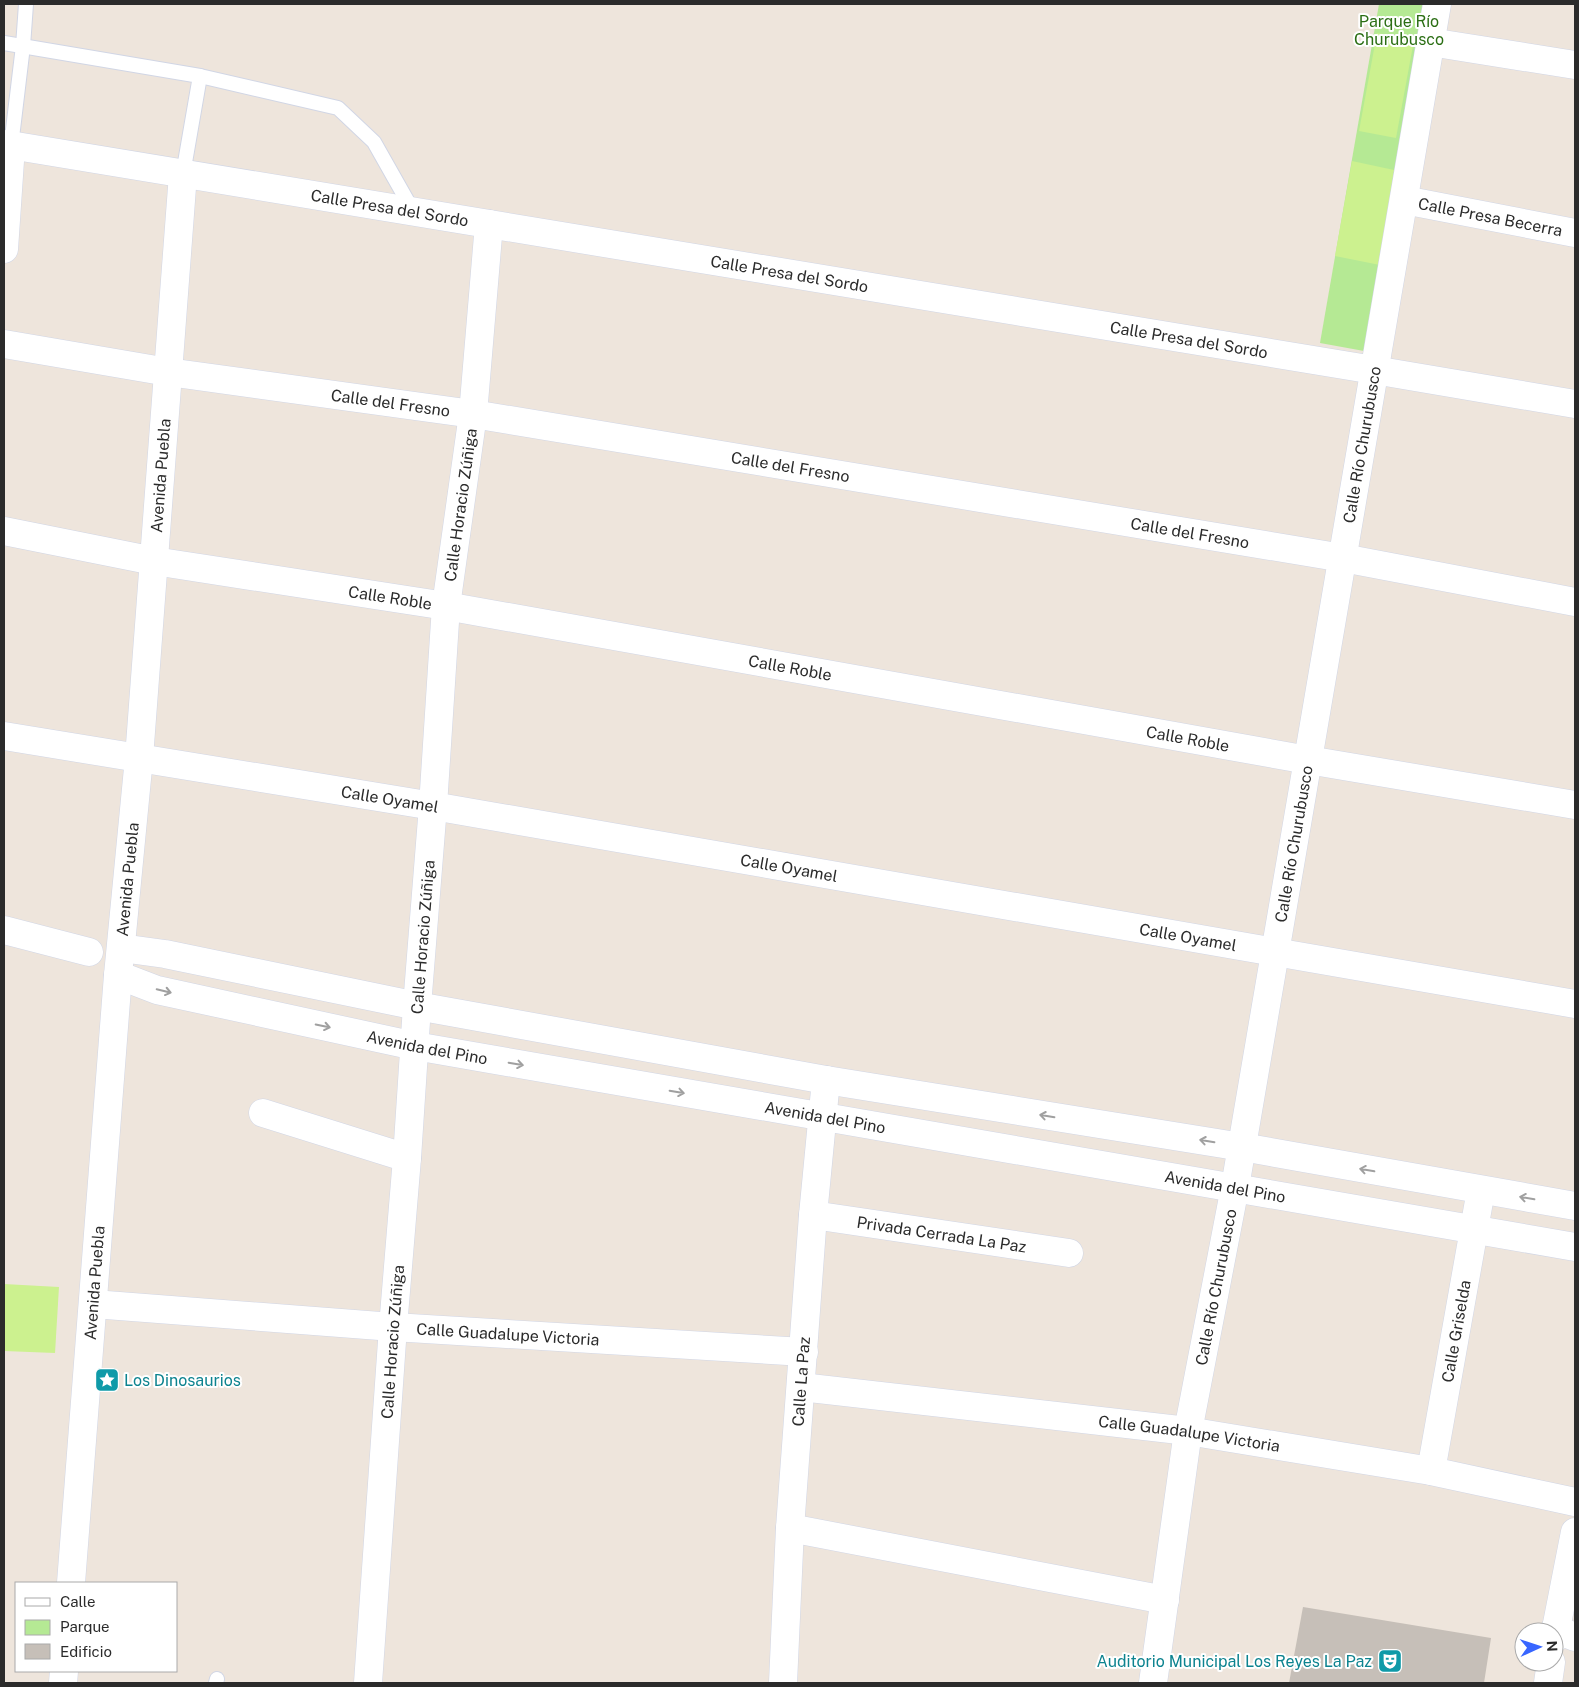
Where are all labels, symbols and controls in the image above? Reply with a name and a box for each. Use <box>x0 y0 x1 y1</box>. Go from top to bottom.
park label: Parque Río Churubusco <box>1354 12 1444 49</box>
street label: Calle Presa del Sordo <box>309 185 470 230</box>
street label: Calle Presa Becerra <box>1417 193 1564 240</box>
street label: Calle Presa del Sordo <box>709 251 870 296</box>
street label: Calle Presa del Sordo <box>1109 317 1269 362</box>
street label: Calle Río Churubusco <box>1339 365 1385 525</box>
street label: Calle del Fresno <box>330 385 451 420</box>
street label: Avenida Puebla <box>146 418 174 533</box>
street label: Calle Horacio Zúñiga <box>440 427 480 583</box>
street label: Calle del Fresno <box>730 447 851 486</box>
street label: Calle del Fresno <box>1129 514 1251 552</box>
street label: Calle Roble <box>347 582 433 613</box>
street label: Calle Roble <box>747 651 833 684</box>
street label: Calle Roble <box>1145 722 1231 755</box>
street label: Calle Río Churubusco <box>1271 764 1316 924</box>
street label: Calle Oyamel <box>340 782 440 816</box>
street label: Avenida Puebla <box>112 821 142 937</box>
street label: Calle Oyamel <box>739 850 839 886</box>
street label: Calle Horacio Zúñiga <box>407 859 438 1015</box>
street label: Calle Oyamel <box>1138 919 1238 955</box>
one-way arrow <box>155 987 171 996</box>
one-way arrow <box>314 1022 330 1031</box>
street label: Avenida del Pino <box>365 1026 489 1068</box>
one-way arrow <box>508 1059 524 1069</box>
one-way arrow <box>668 1087 684 1097</box>
street label: Avenida del Pino <box>763 1097 887 1137</box>
one-way arrow <box>1039 1110 1055 1120</box>
one-way arrow <box>1200 1136 1216 1146</box>
one-way arrow <box>1360 1164 1376 1174</box>
street label: Avenida del Pino <box>1163 1167 1287 1206</box>
one-way arrow <box>1520 1193 1536 1203</box>
street label: Calle Río Churubusco <box>1191 1207 1240 1367</box>
street label: Privada Cerrada La Paz <box>855 1212 1028 1256</box>
street label: Avenida Puebla <box>80 1225 108 1341</box>
street label: Calle Horacio Zúñiga <box>377 1264 408 1420</box>
street label: Calle Griselda <box>1437 1278 1474 1384</box>
street label: Calle Guadalupe Victoria <box>416 1319 600 1349</box>
street label: Calle La Paz <box>788 1336 814 1427</box>
place icon: Los Dinosaurios <box>94 1367 120 1393</box>
place label: Los Dinosaurios <box>124 1371 241 1390</box>
street label: Calle Guadalupe Victoria <box>1097 1411 1281 1456</box>
legend <box>15 1582 178 1672</box>
text: Calle <box>60 1593 96 1610</box>
text: Parque <box>60 1618 110 1635</box>
north arrow <box>1514 1622 1564 1672</box>
text: N <box>1544 1640 1560 1652</box>
text: Edificio <box>60 1643 112 1660</box>
theatre icon: Auditorio Municipal Los Reyes La Paz <box>1377 1648 1403 1674</box>
place label: Auditorio Municipal Los Reyes La Paz <box>1096 1652 1372 1671</box>

